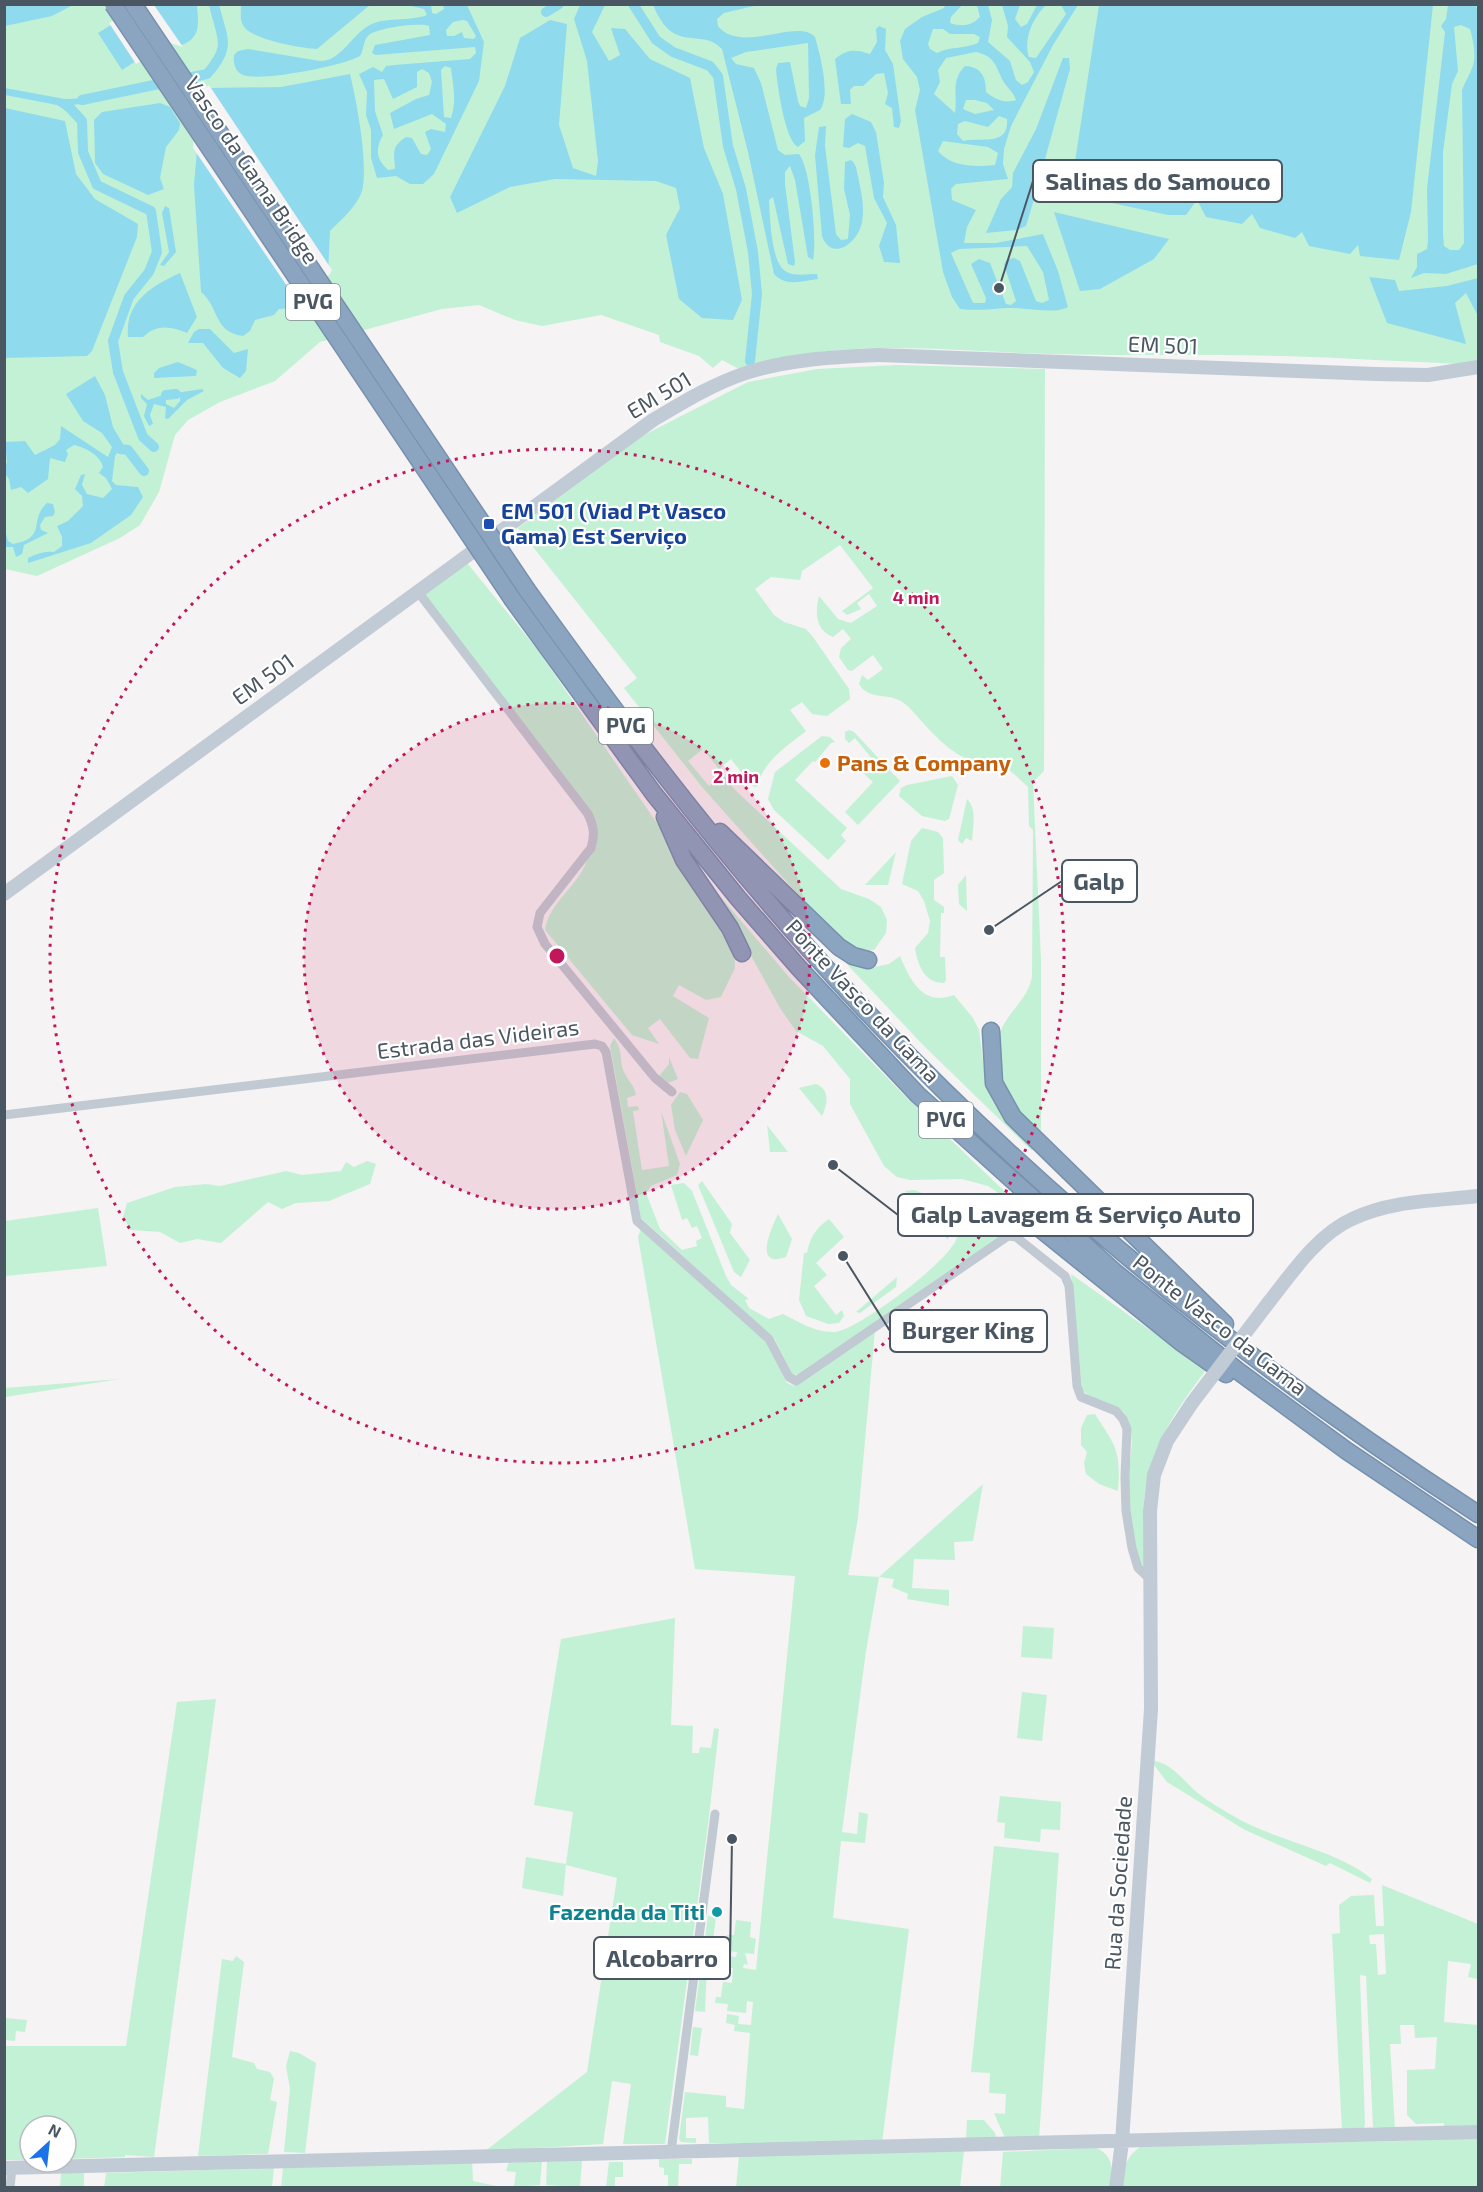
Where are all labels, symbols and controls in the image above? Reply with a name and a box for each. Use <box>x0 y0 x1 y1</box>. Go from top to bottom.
street label: Vasco da Gama Bridge <box>180 71 325 268</box>
callout: Salinas do Samouco <box>1033 160 1282 202</box>
text: Salinas do Samouco <box>1045 166 1271 195</box>
road number: PVG <box>286 284 340 320</box>
street label: EM 501 <box>1127 330 1199 358</box>
street label: EM 501 <box>622 365 695 423</box>
place label: EM 501 (Viad Pt Vasco Gama) Est Serviço <box>501 497 726 550</box>
marker: EM 501 (Viad Pt Vasco Gama) Est Serviço <box>482 517 496 531</box>
text: 4 min <box>893 586 940 608</box>
street label: EM 501 <box>226 647 299 709</box>
road number: PVG <box>599 708 653 744</box>
place label: Pans & Company <box>837 749 1012 776</box>
marker: Pans & Company <box>818 756 832 770</box>
text: 2 min <box>713 765 759 787</box>
callout: Galp <box>1062 860 1137 902</box>
text: Galp <box>1073 866 1125 895</box>
street label: Ponte Vasco da Gama <box>781 913 946 1087</box>
centre of rings <box>547 946 567 966</box>
street label: Estrada das Videiras <box>375 1013 580 1063</box>
road number: PVG <box>919 1102 973 1138</box>
callout: Galp Lavagem & Serviço Auto <box>898 1194 1253 1236</box>
text: Galp Lavagem & Serviço Auto <box>911 1199 1241 1229</box>
street label: Ponte Vasco da Gama <box>1128 1248 1313 1400</box>
callout: Burger King <box>890 1310 1047 1352</box>
text: Burger King <box>902 1315 1034 1344</box>
street label: Rua da Sociedade <box>1098 1795 1136 1971</box>
place label: Fazenda da Titi <box>549 1898 705 1924</box>
marker: Fazenda da Titi <box>710 1905 724 1919</box>
callout: Alcobarro <box>594 1937 730 1979</box>
text: Alcobarro <box>606 1943 718 1972</box>
north arrow <box>18 2114 78 2174</box>
text: N <box>46 2119 65 2141</box>

